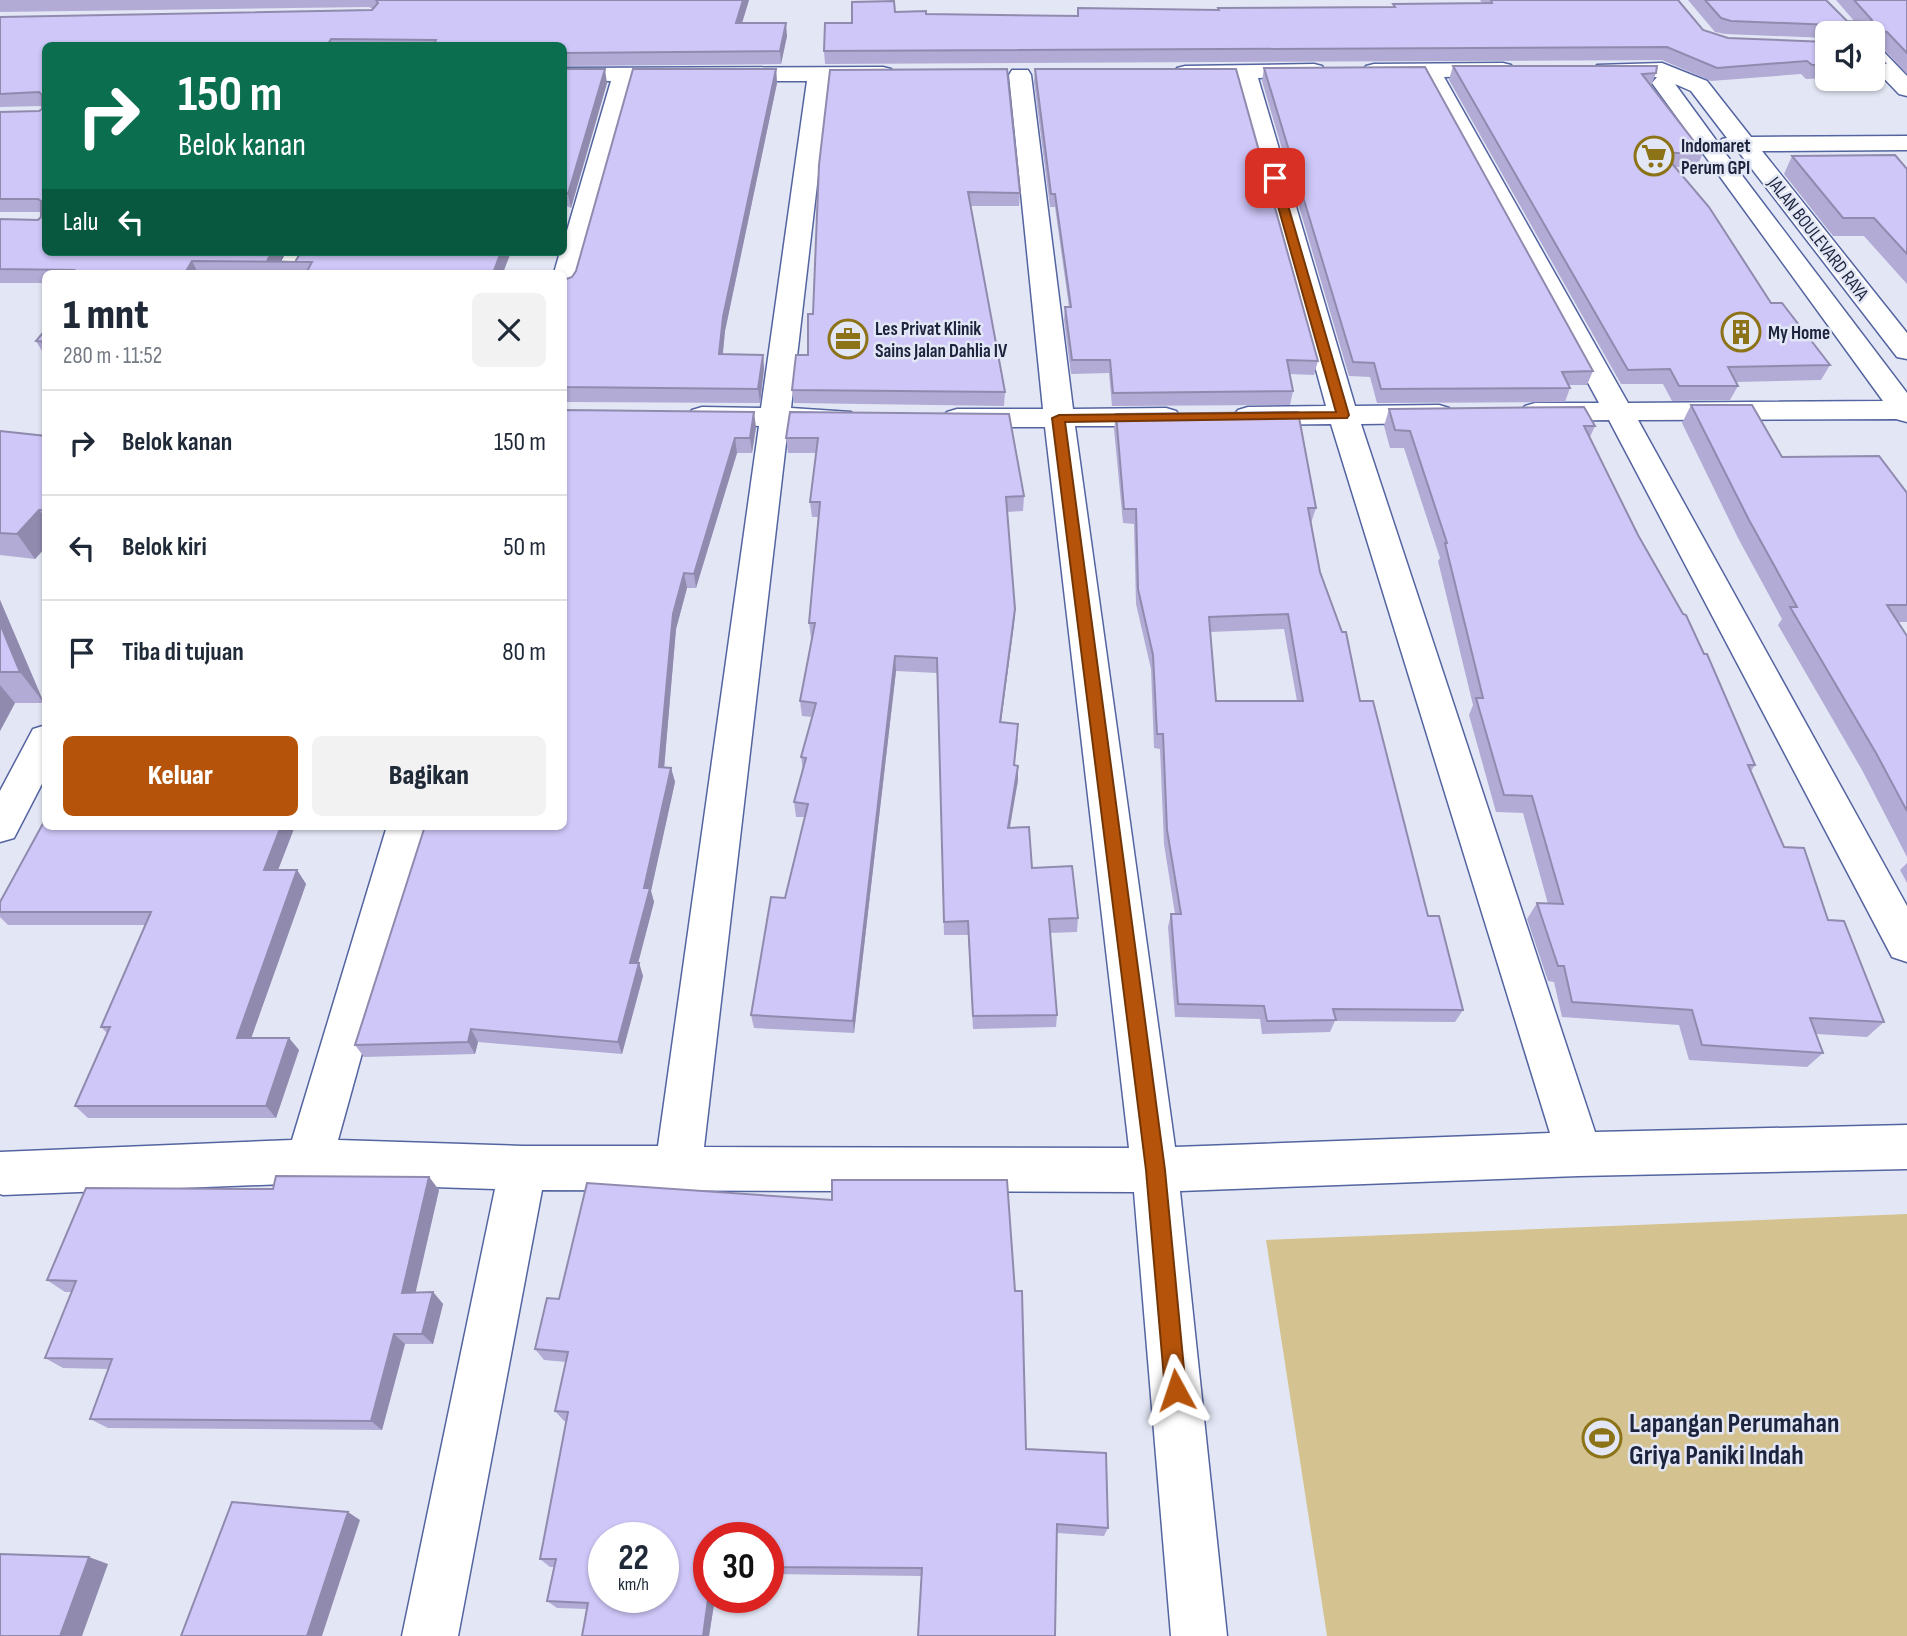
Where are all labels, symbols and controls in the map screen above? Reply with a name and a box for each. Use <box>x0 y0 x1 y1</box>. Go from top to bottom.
map controls <box>1815 21 1885 91</box>
button: sound <box>1815 21 1885 91</box>
text: 150 m <box>178 66 282 125</box>
icon: right <box>63 70 154 161</box>
text: Belok kanan <box>178 126 306 165</box>
supermarket icon: Indomaret Perum GPI <box>1633 135 1675 177</box>
place label: Indomaret Perum GPI <box>1681 135 1751 180</box>
pin <box>1245 148 1305 208</box>
icon: arrive <box>1256 159 1294 197</box>
street label: JALAN BOULEVARD RAYA <box>1762 172 1874 306</box>
icon: left <box>112 203 150 241</box>
text: Lalu <box>63 207 98 238</box>
text: 1 mnt <box>63 290 148 341</box>
button: close <box>472 293 546 367</box>
building icon: My Home <box>1720 311 1762 353</box>
office icon: Les Privat Klinik Sains Jalan Dahlia IV <box>827 318 869 360</box>
place label: Les Privat Klinik Sains Jalan Dahlia IV <box>875 318 1008 363</box>
place label: My Home <box>1768 322 1830 345</box>
text: 280 m · 11:52 <box>63 342 162 370</box>
icon: right <box>63 424 101 462</box>
text: Belok kanan <box>122 427 232 458</box>
text: 150 m <box>494 427 546 458</box>
icon: left <box>63 529 101 567</box>
text: Belok kiri <box>122 532 207 563</box>
text: 50 m <box>503 532 546 563</box>
icon: arrive <box>63 634 101 672</box>
text: Tiba di tujuan <box>122 637 244 668</box>
text: 80 m <box>502 637 546 668</box>
button: Keluar <box>63 736 298 816</box>
button: Bagikan <box>312 736 546 816</box>
position arrow <box>1139 1353 1213 1427</box>
place label: Lapangan Perumahan Griya Paniki Indah <box>1629 1407 1839 1472</box>
sports icon: Lapangan Perumahan Griya Paniki Indah <box>1581 1417 1623 1459</box>
speed limit sign: 30 <box>693 1522 784 1613</box>
text: 22 <box>618 1537 649 1580</box>
text: km/h <box>618 1574 649 1595</box>

